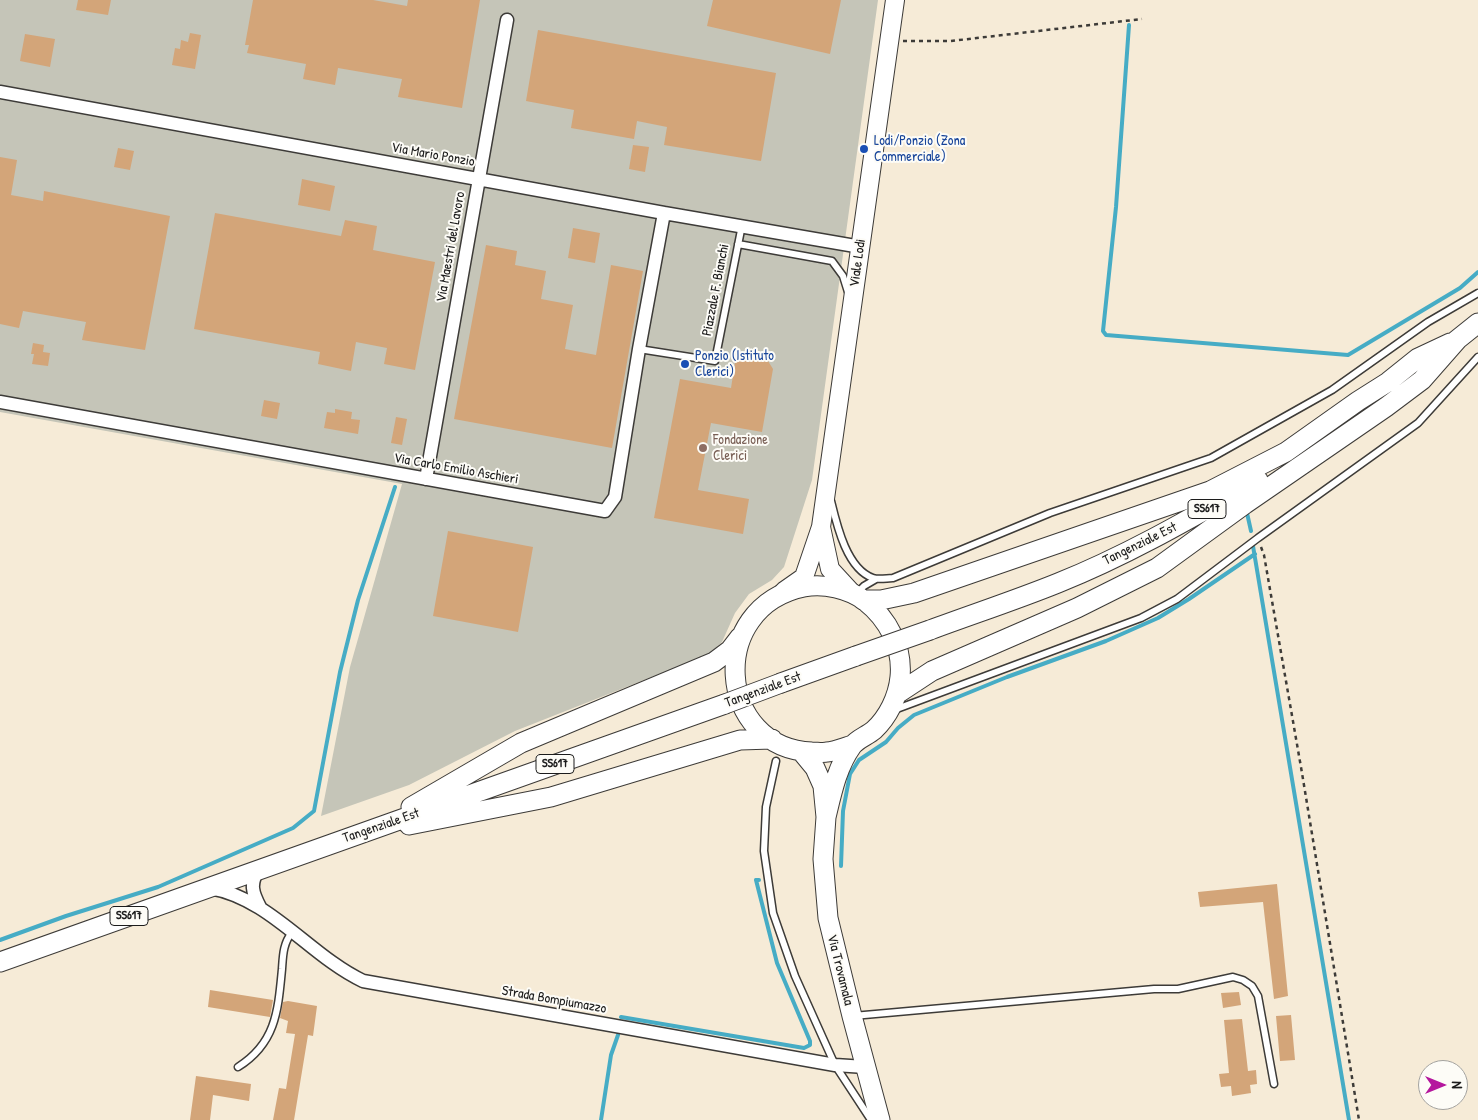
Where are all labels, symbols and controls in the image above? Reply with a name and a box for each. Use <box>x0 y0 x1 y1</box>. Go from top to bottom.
place label: Lodi/Ponzio (Zona Commerciale) <box>874 133 965 166</box>
street label: Via Mario Ponzio <box>390 139 476 171</box>
marker: Lodi/Ponzio (Zona Commerciale) <box>858 143 870 155</box>
street label: Via Maestri del Lavoro <box>433 190 469 304</box>
street label: Viale Lodi <box>846 238 870 288</box>
street label: Piazzale F. Bianchi <box>699 243 733 337</box>
place label: Ponzio (Istituto Clerici) <box>695 348 774 381</box>
marker: Ponzio (Istituto Clerici) <box>679 358 691 370</box>
place label: Fondazione Clerici <box>713 432 768 464</box>
marker: Fondazione Clerici <box>697 442 709 454</box>
street label: Via Carlo Emilio Aschieri <box>392 450 520 488</box>
road number: SS617 <box>1188 499 1226 518</box>
street label: Tangenziale Est <box>1100 519 1180 569</box>
street label: Tangenziale Est <box>723 668 803 712</box>
road number: SS617 <box>536 754 574 774</box>
street label: Tangenziale Est <box>340 805 422 847</box>
road number: SS617 <box>110 906 148 926</box>
street label: Via Trovamala <box>823 933 857 1007</box>
street label: Strada Bompiumazzo <box>500 983 608 1017</box>
north arrow <box>1418 1060 1468 1110</box>
text: N <box>1448 1081 1467 1089</box>

